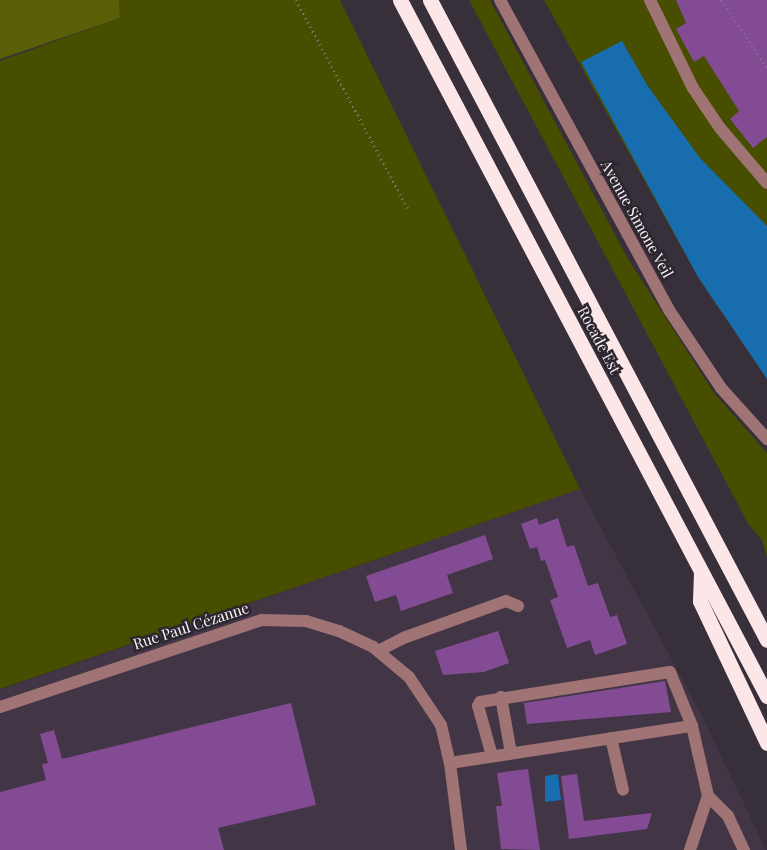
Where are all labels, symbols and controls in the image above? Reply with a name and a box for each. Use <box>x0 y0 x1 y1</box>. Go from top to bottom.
street label: Avenue Simone Veil <box>597 157 677 281</box>
street label: Rocade Est <box>574 303 624 377</box>
street label: Rue Paul Cézanne <box>131 599 251 653</box>

